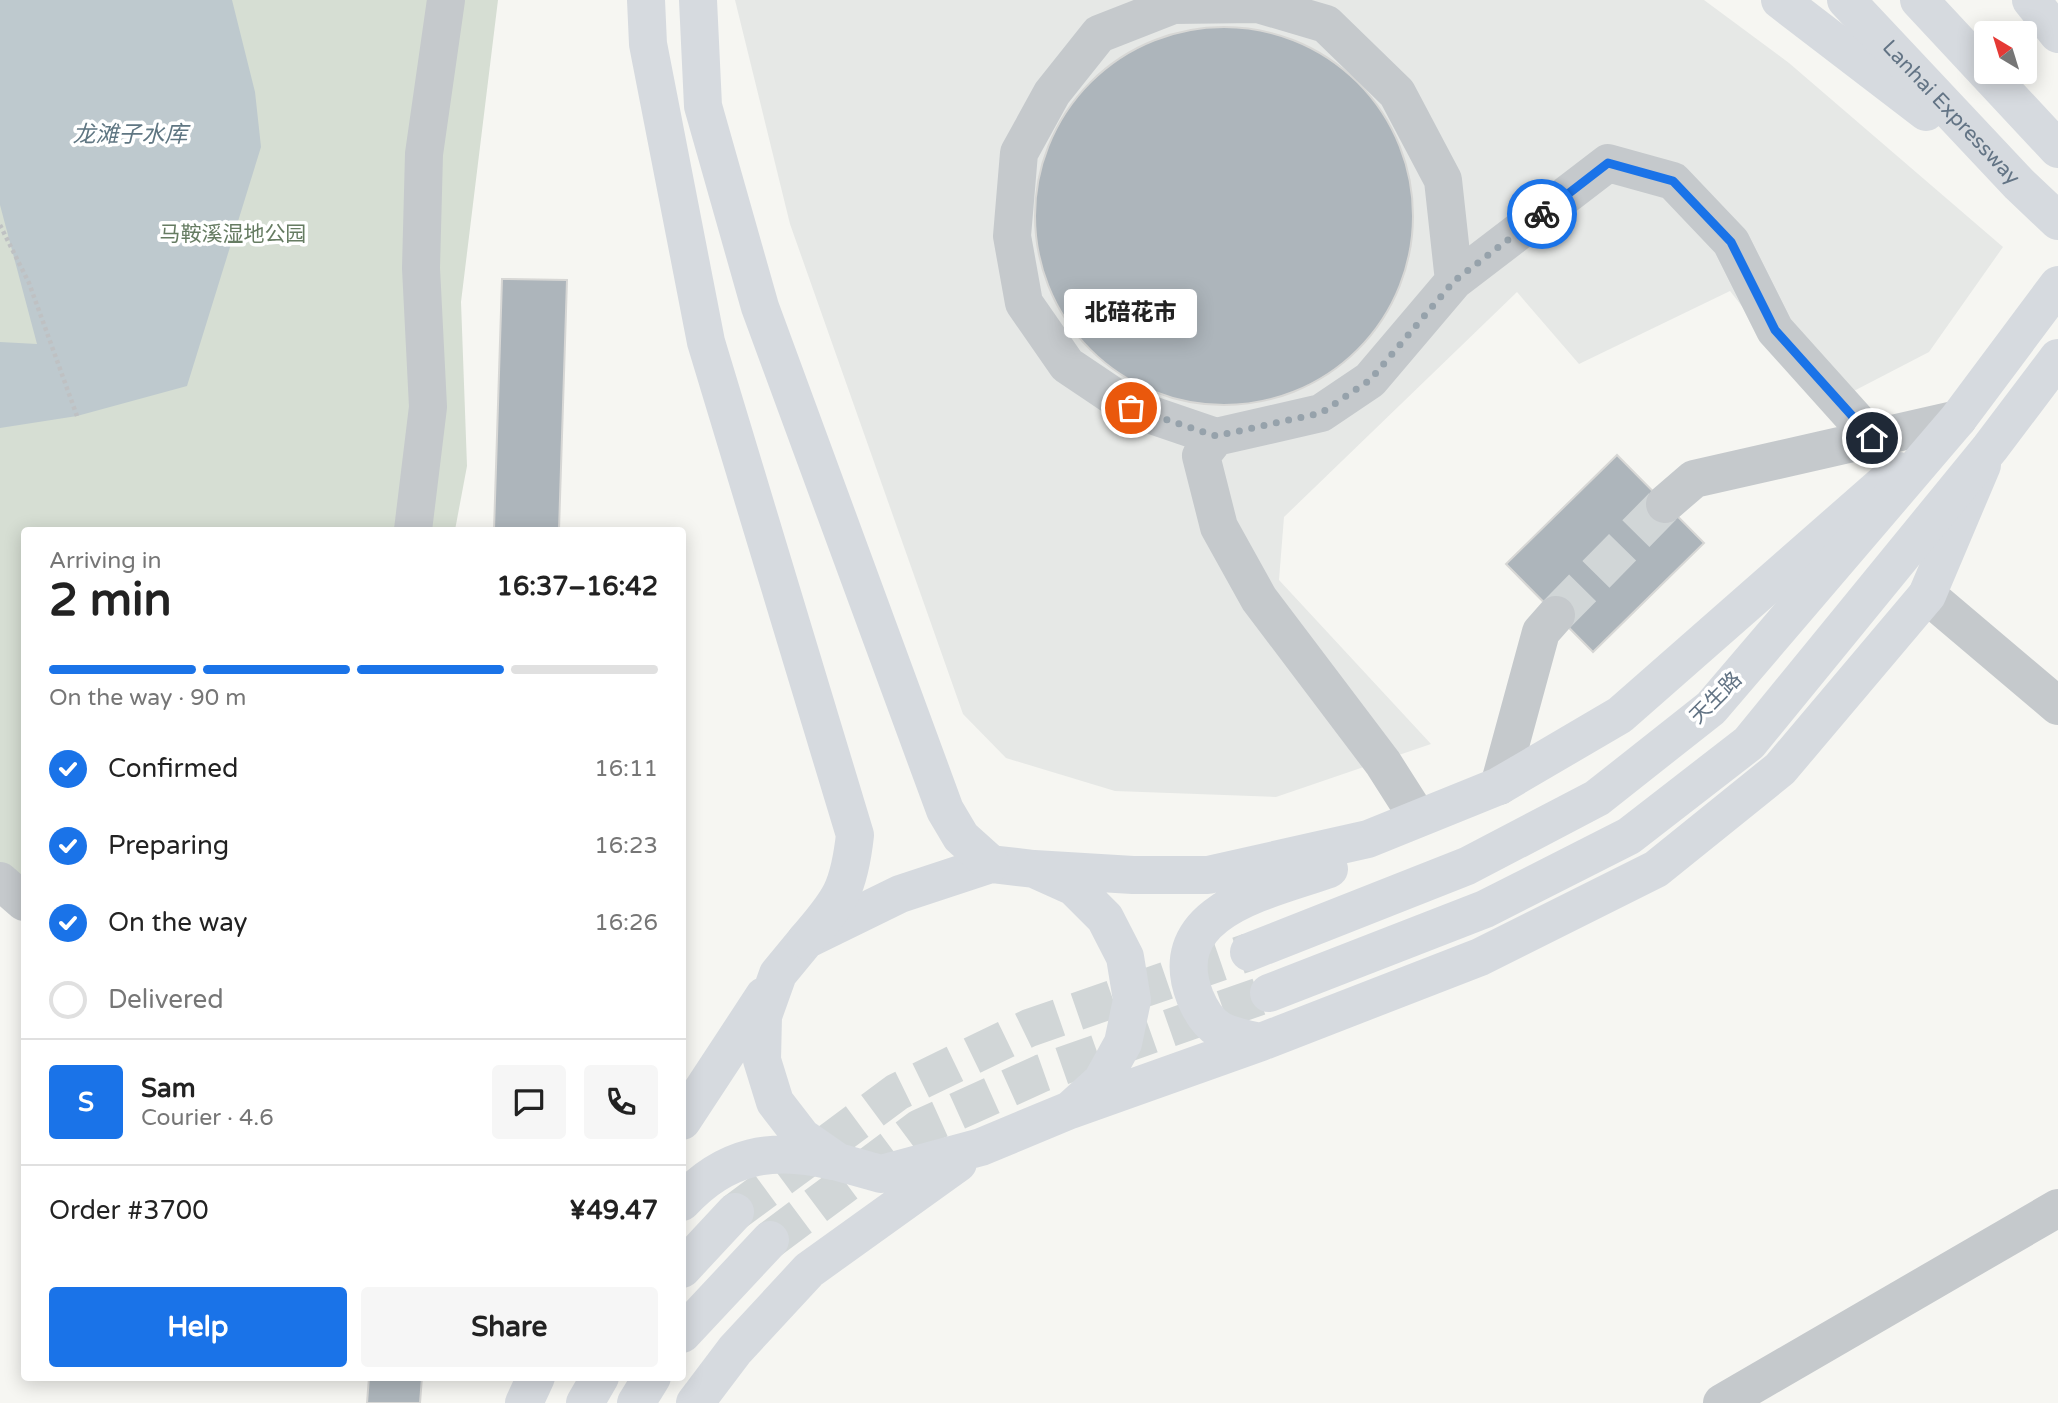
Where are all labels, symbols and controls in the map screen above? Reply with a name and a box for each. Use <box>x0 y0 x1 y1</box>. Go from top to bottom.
north arrow <box>1974 21 2037 84</box>
map controls <box>1974 21 2037 84</box>
street label: Lanhai Expressway <box>1878 35 2025 190</box>
water label: 龙滩子水库 <box>73 121 192 149</box>
courier <box>1507 179 1577 249</box>
icon: bike <box>1523 195 1561 233</box>
park label: 马鞍溪湿地公园 <box>160 222 307 247</box>
callout: 北碚花市 <box>1064 289 1198 338</box>
text: 北碚花市 <box>1085 299 1177 327</box>
pin <box>1101 378 1161 438</box>
icon: bag <box>1112 389 1150 427</box>
pin <box>1842 408 1902 468</box>
icon: home <box>1853 419 1891 457</box>
text: Arriving in <box>49 547 162 575</box>
text: 16:37–16:42 <box>497 571 658 602</box>
text: 2 min <box>49 573 172 628</box>
street label: 天生路 <box>1685 667 1747 729</box>
text: On the way · 90 m <box>49 684 246 712</box>
icon: check <box>49 750 87 788</box>
text: Confirmed <box>108 753 238 784</box>
text: 16:11 <box>594 755 658 783</box>
icon: check <box>49 827 87 865</box>
text: Preparing <box>108 830 229 861</box>
text: 16:23 <box>594 832 658 860</box>
icon: check <box>49 904 87 942</box>
text: On the way <box>108 907 248 938</box>
text: 16:26 <box>594 909 658 937</box>
text: Delivered <box>108 984 224 1015</box>
button: chat <box>492 1065 566 1139</box>
button: phone <box>584 1065 658 1139</box>
text: Sam <box>141 1073 196 1104</box>
text: S <box>78 1087 94 1118</box>
text: Courier · 4.6 <box>141 1104 274 1132</box>
text: Order #3700 <box>49 1195 209 1226</box>
text: ¥49.47 <box>569 1195 658 1226</box>
button: Help <box>49 1287 347 1367</box>
button: Share <box>361 1287 658 1367</box>

